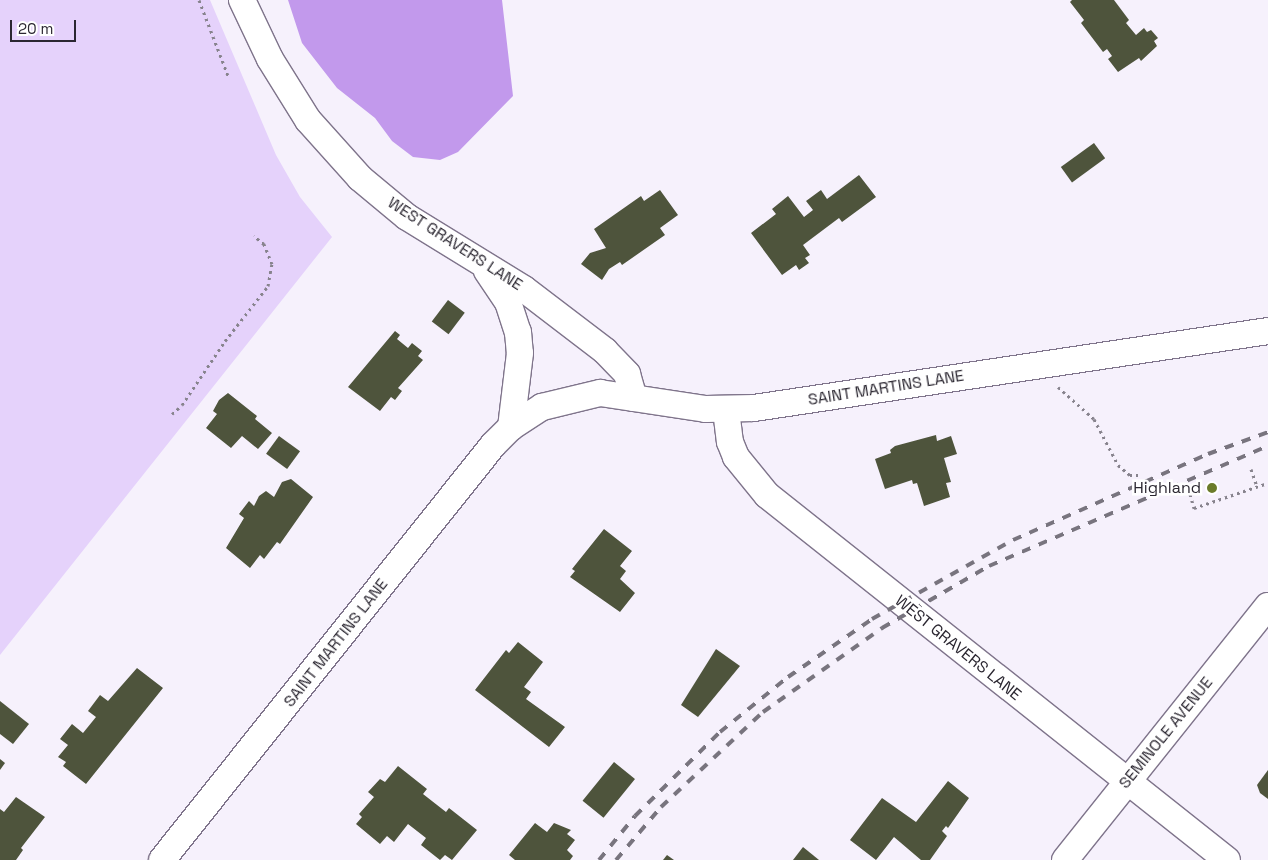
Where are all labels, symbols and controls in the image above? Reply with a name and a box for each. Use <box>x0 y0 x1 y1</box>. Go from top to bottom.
scale bar <box>12 10 79 42</box>
text: 20 m <box>18 19 53 38</box>
street label: WEST GRAVERS LANE <box>384 193 526 295</box>
street label: SAINT MARTINS LANE <box>806 366 966 410</box>
place label: Highland <box>1133 478 1201 498</box>
marker: Highland <box>1205 481 1219 495</box>
street label: SAINT MARTINS LANE <box>280 575 392 711</box>
street label: WEST GRAVERS LANE <box>891 591 1025 705</box>
street label: SEMINOLE AVENUE <box>1115 673 1217 793</box>

